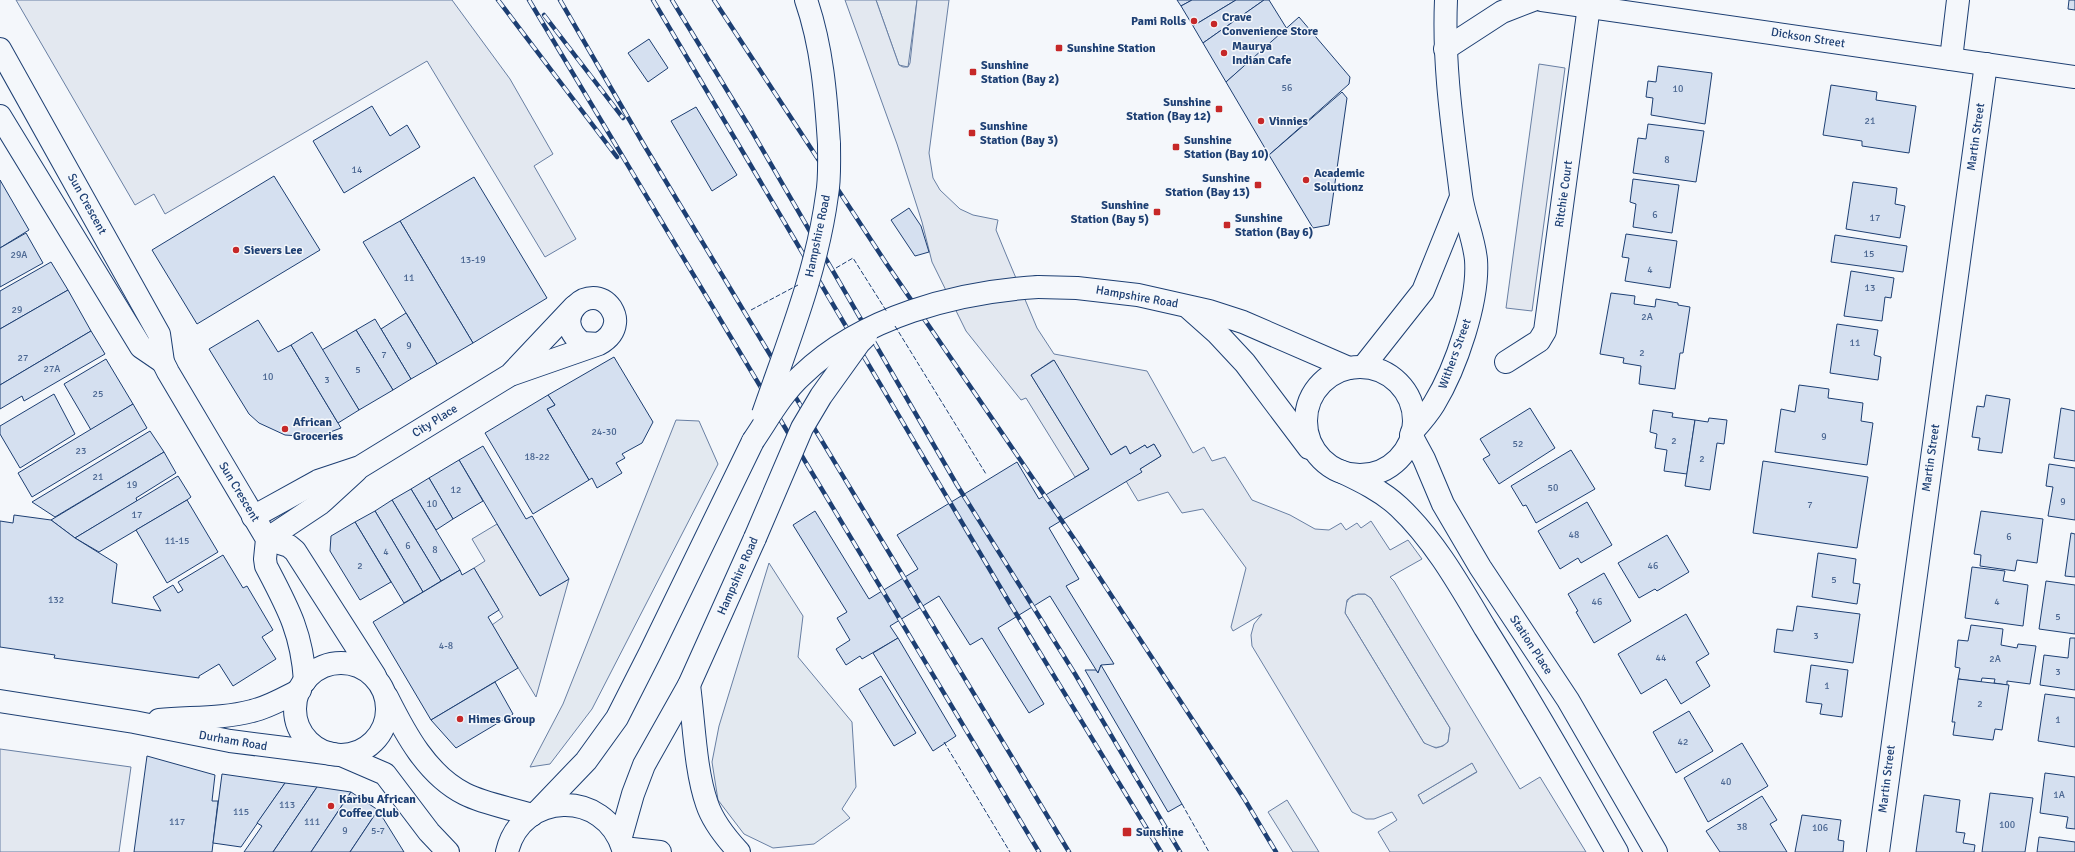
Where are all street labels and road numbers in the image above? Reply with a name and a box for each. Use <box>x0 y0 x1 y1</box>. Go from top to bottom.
street label: Dickson Street <box>1770 25 1846 51</box>
street label: Martin Street <box>1964 102 1988 172</box>
street label: Ritchie Court <box>1552 160 1576 228</box>
street label: Sun Crescent <box>64 171 110 237</box>
street label: Hampshire Road <box>802 194 834 278</box>
street label: Hampshire Road <box>1095 282 1179 312</box>
street label: Withers Street <box>1435 317 1475 391</box>
street label: City Place <box>409 401 461 441</box>
street label: Martin Street <box>1919 423 1943 493</box>
street label: Sun Crescent <box>215 459 263 525</box>
street label: Hampshire Road <box>714 535 762 617</box>
street label: Station Place <box>1506 612 1556 678</box>
street label: Durham Road <box>198 728 268 754</box>
street label: Martin Street <box>1875 744 1899 814</box>

